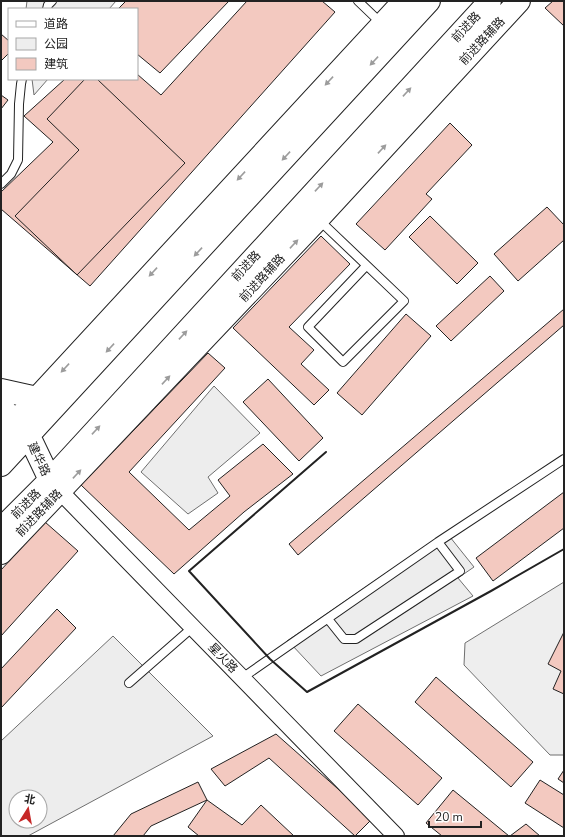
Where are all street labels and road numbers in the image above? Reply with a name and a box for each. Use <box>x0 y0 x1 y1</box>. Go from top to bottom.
street label: 前进路 <box>448 8 484 46</box>
street label: 前进路辅路 <box>456 14 508 68</box>
street label: 前进路 <box>228 247 264 285</box>
street label: 前进路辅路 <box>236 251 288 305</box>
street label: 建华路 <box>24 439 54 479</box>
street label: 前进路 <box>8 486 44 522</box>
street label: 前进路辅路 <box>12 486 66 540</box>
street label: 星火路 <box>205 639 241 677</box>

